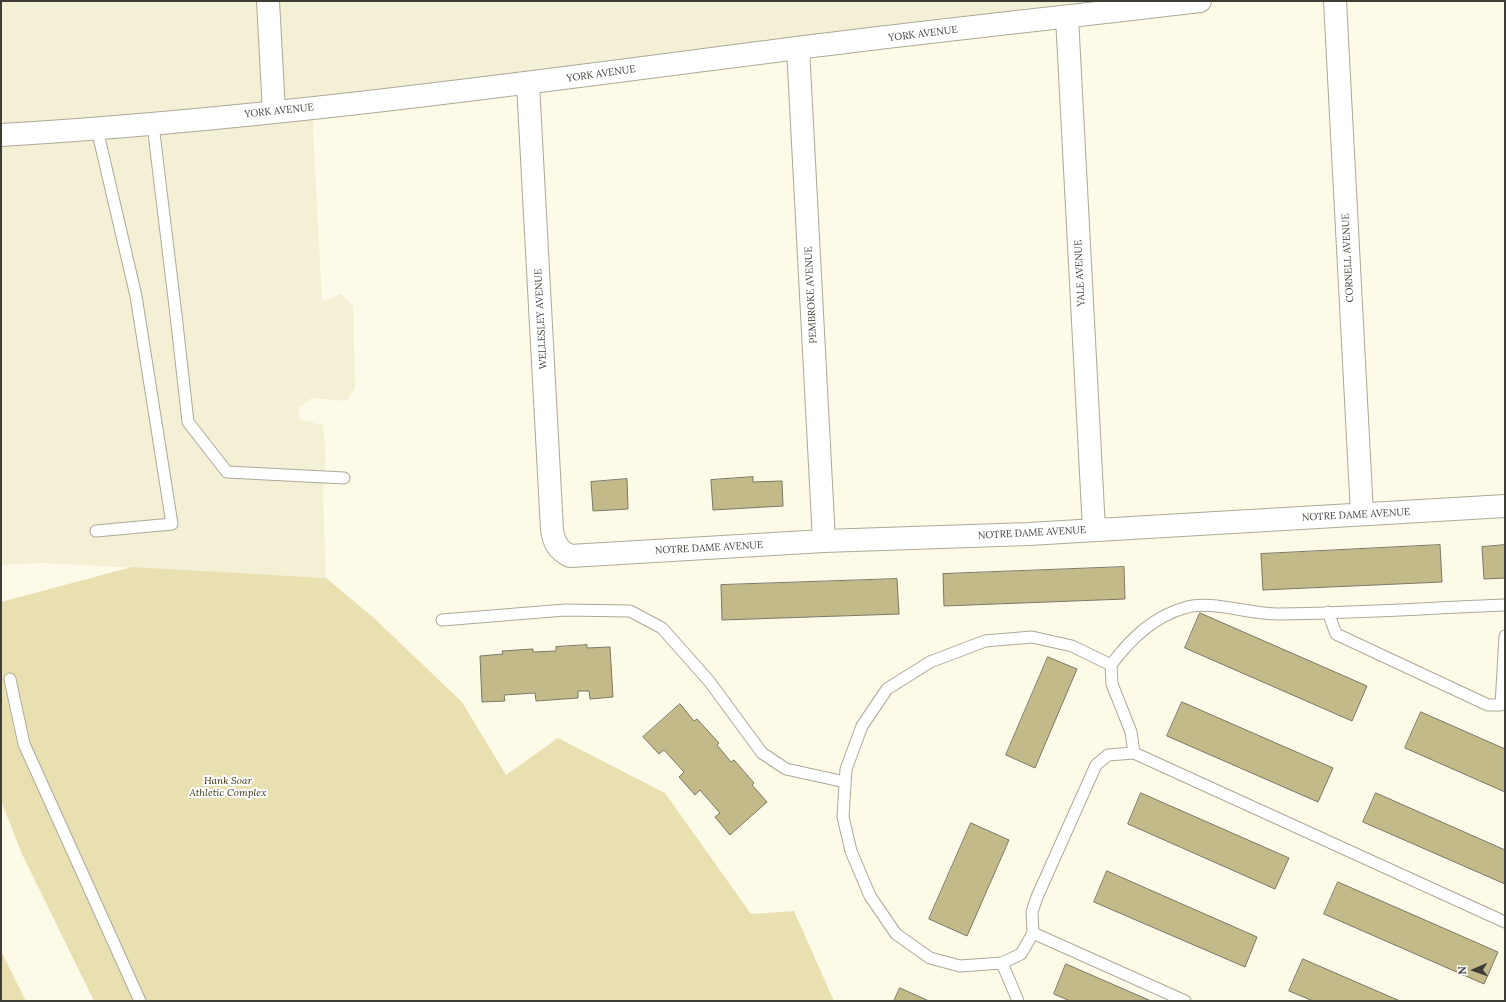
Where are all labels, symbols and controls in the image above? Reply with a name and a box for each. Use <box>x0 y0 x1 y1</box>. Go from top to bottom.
street label: YORK AVENUE <box>888 24 958 44</box>
street label: YORK AVENUE <box>566 63 636 85</box>
street label: YORK AVENUE <box>244 101 314 121</box>
street label: CORNELL AVENUE <box>1340 213 1356 303</box>
street label: YALE AVENUE <box>1072 239 1088 307</box>
street label: PEMBROKE AVENUE <box>802 246 820 344</box>
street label: WELLESLEY AVENUE <box>532 268 550 370</box>
street label: NOTRE DAME AVENUE <box>1302 506 1410 524</box>
street label: NOTRE DAME AVENUE <box>978 524 1086 542</box>
street label: NOTRE DAME AVENUE <box>655 539 763 557</box>
park label: Hank Soar Athletic Complex <box>190 775 266 798</box>
north arrow <box>1454 950 1494 990</box>
text: N <box>1455 966 1469 975</box>

